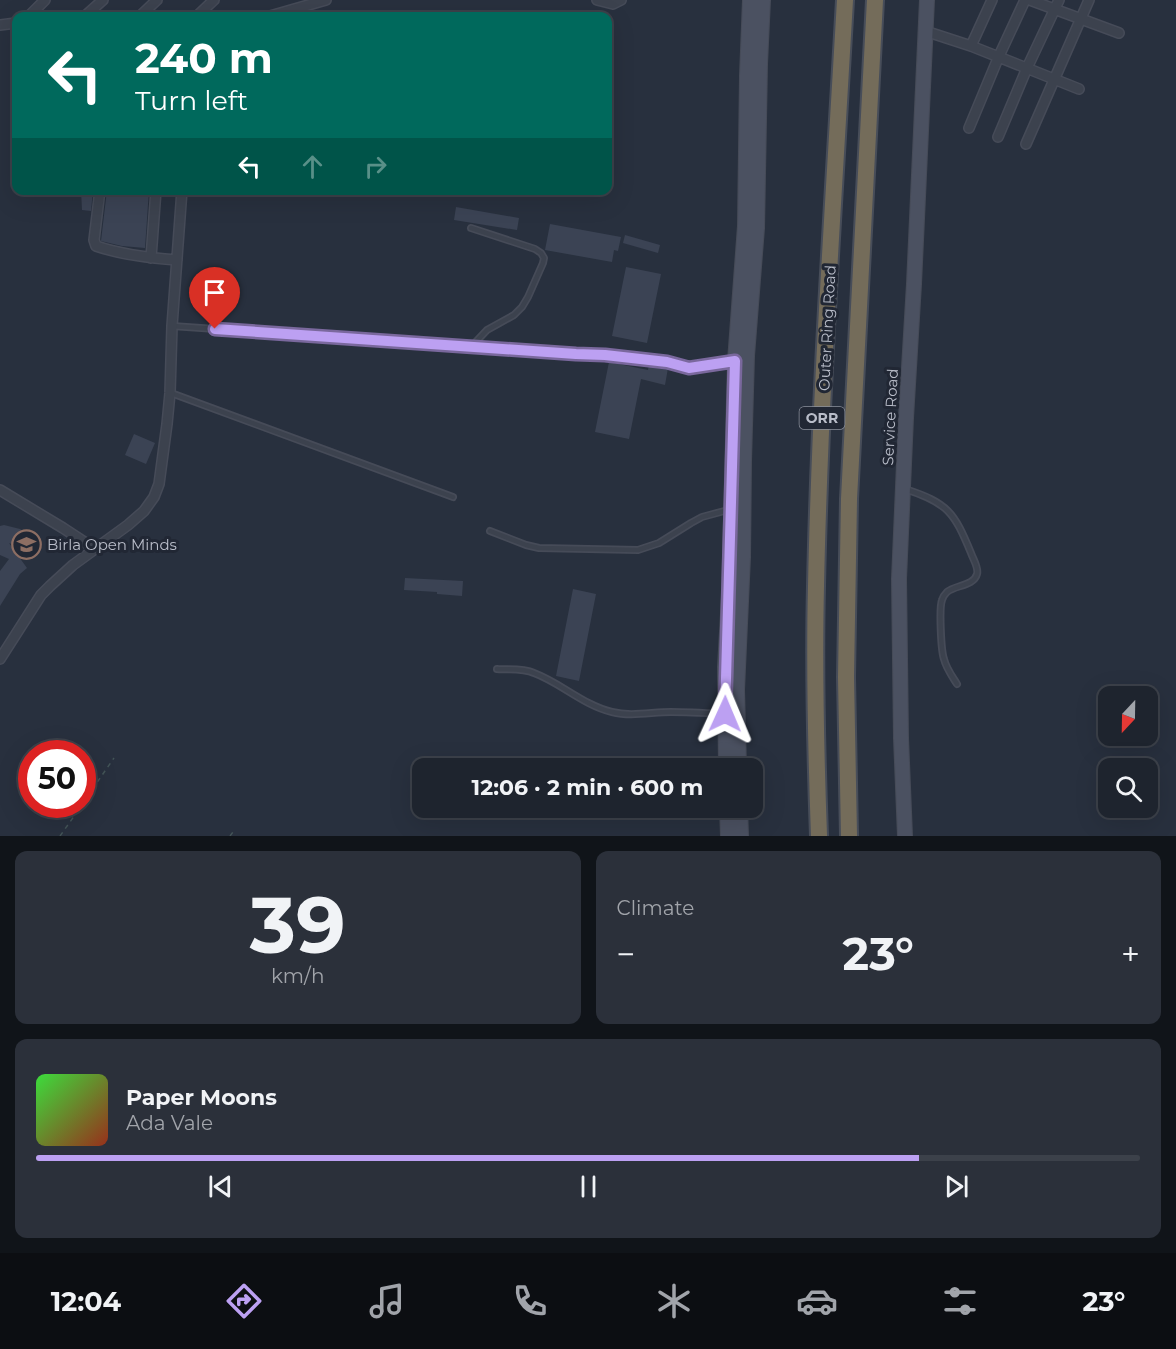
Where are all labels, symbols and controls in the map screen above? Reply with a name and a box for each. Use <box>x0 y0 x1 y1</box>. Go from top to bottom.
text: 240 m <box>135 32 273 84</box>
icon: left <box>36 36 114 114</box>
text: Turn left <box>135 84 248 117</box>
icon: left <box>233 150 266 183</box>
icon: ahead <box>296 150 329 183</box>
icon: right <box>359 150 392 183</box>
street label: Outer Ring Road <box>814 265 840 391</box>
pin <box>189 267 240 329</box>
icon: arrive <box>198 276 231 309</box>
street label: Service Road <box>878 368 902 466</box>
road number: ORR <box>800 407 844 429</box>
school or university icon: Birla Open Minds <box>10 528 42 560</box>
place label: Birla Open Minds <box>47 535 177 554</box>
position arrow <box>693 682 757 746</box>
north arrow <box>1098 686 1158 746</box>
map controls <box>1098 686 1158 818</box>
speed limit sign: 50 <box>18 740 96 818</box>
button: search <box>1098 758 1158 818</box>
text: 12:06 · 2 min · 600 m <box>472 774 703 801</box>
text: 39 <box>250 877 346 973</box>
text: Climate <box>617 896 694 920</box>
text: 23° <box>843 926 914 981</box>
text: − <box>617 934 635 974</box>
text: + <box>1121 934 1140 974</box>
text: km/h <box>271 964 324 988</box>
text: Paper Moons <box>126 1084 277 1111</box>
text: Ada Vale <box>126 1111 213 1135</box>
icon: previous <box>204 1170 237 1203</box>
icon: pause <box>572 1170 605 1203</box>
icon: next <box>940 1170 973 1203</box>
icon: directions <box>223 1280 265 1322</box>
icon: music <box>366 1280 408 1322</box>
icon: phone <box>509 1280 551 1322</box>
icon: climate <box>653 1280 695 1322</box>
icon: car <box>796 1280 838 1322</box>
icon: filters <box>939 1280 981 1322</box>
text: 12:04 <box>51 1285 121 1318</box>
text: 23° <box>1082 1285 1125 1318</box>

